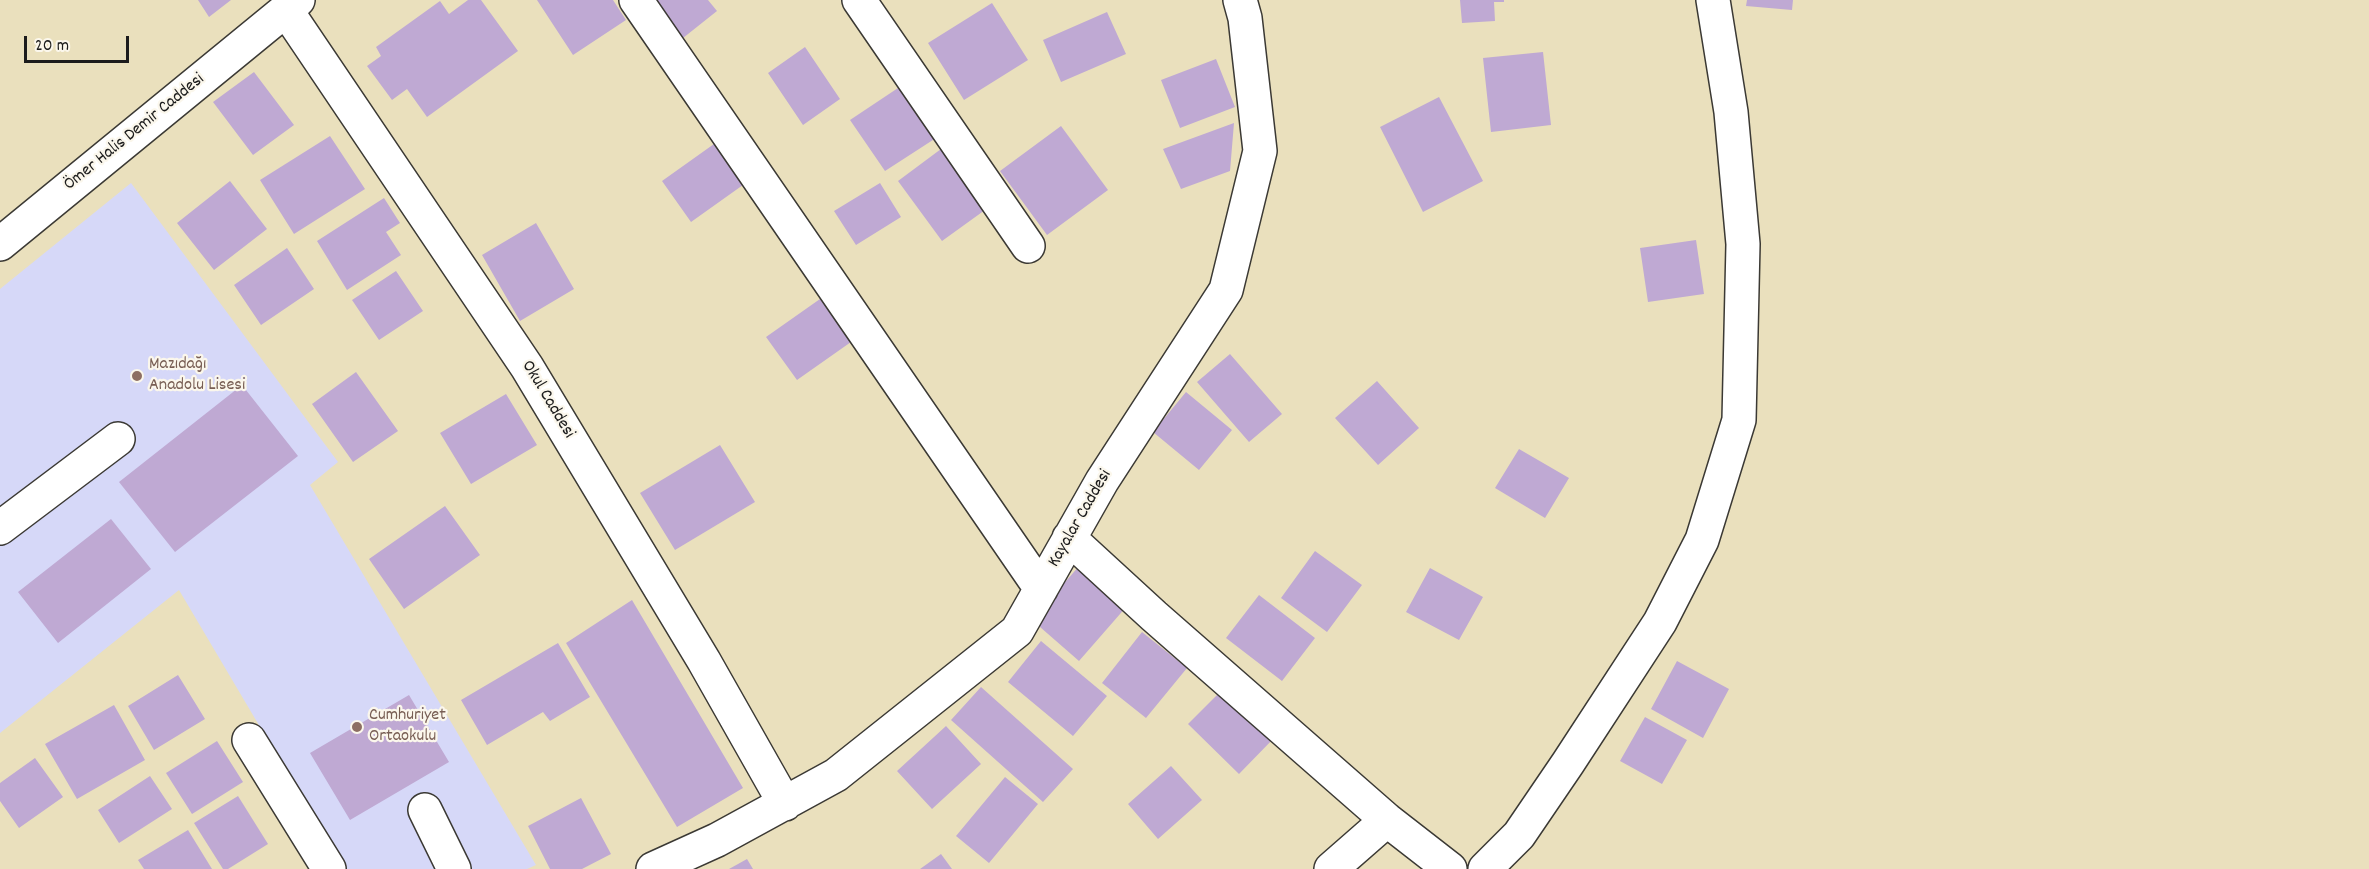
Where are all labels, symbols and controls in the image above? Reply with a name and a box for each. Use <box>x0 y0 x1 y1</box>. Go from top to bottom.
scale bar <box>27 24 132 62</box>
text: 20 m <box>35 34 69 59</box>
street label: Ömer Halis Demir Caddesi <box>60 70 210 196</box>
place label: Mazıdağı Anadolu Lisesi <box>149 355 245 398</box>
street label: Okul Caddesi <box>515 357 579 443</box>
marker: Mazıdağı Anadolu Lisesi <box>130 369 144 383</box>
street label: Kayalar Caddesi <box>1044 466 1118 572</box>
place label: Cumhuriyet Ortaokulu <box>369 706 446 748</box>
marker: Cumhuriyet Ortaokulu <box>350 720 364 734</box>

